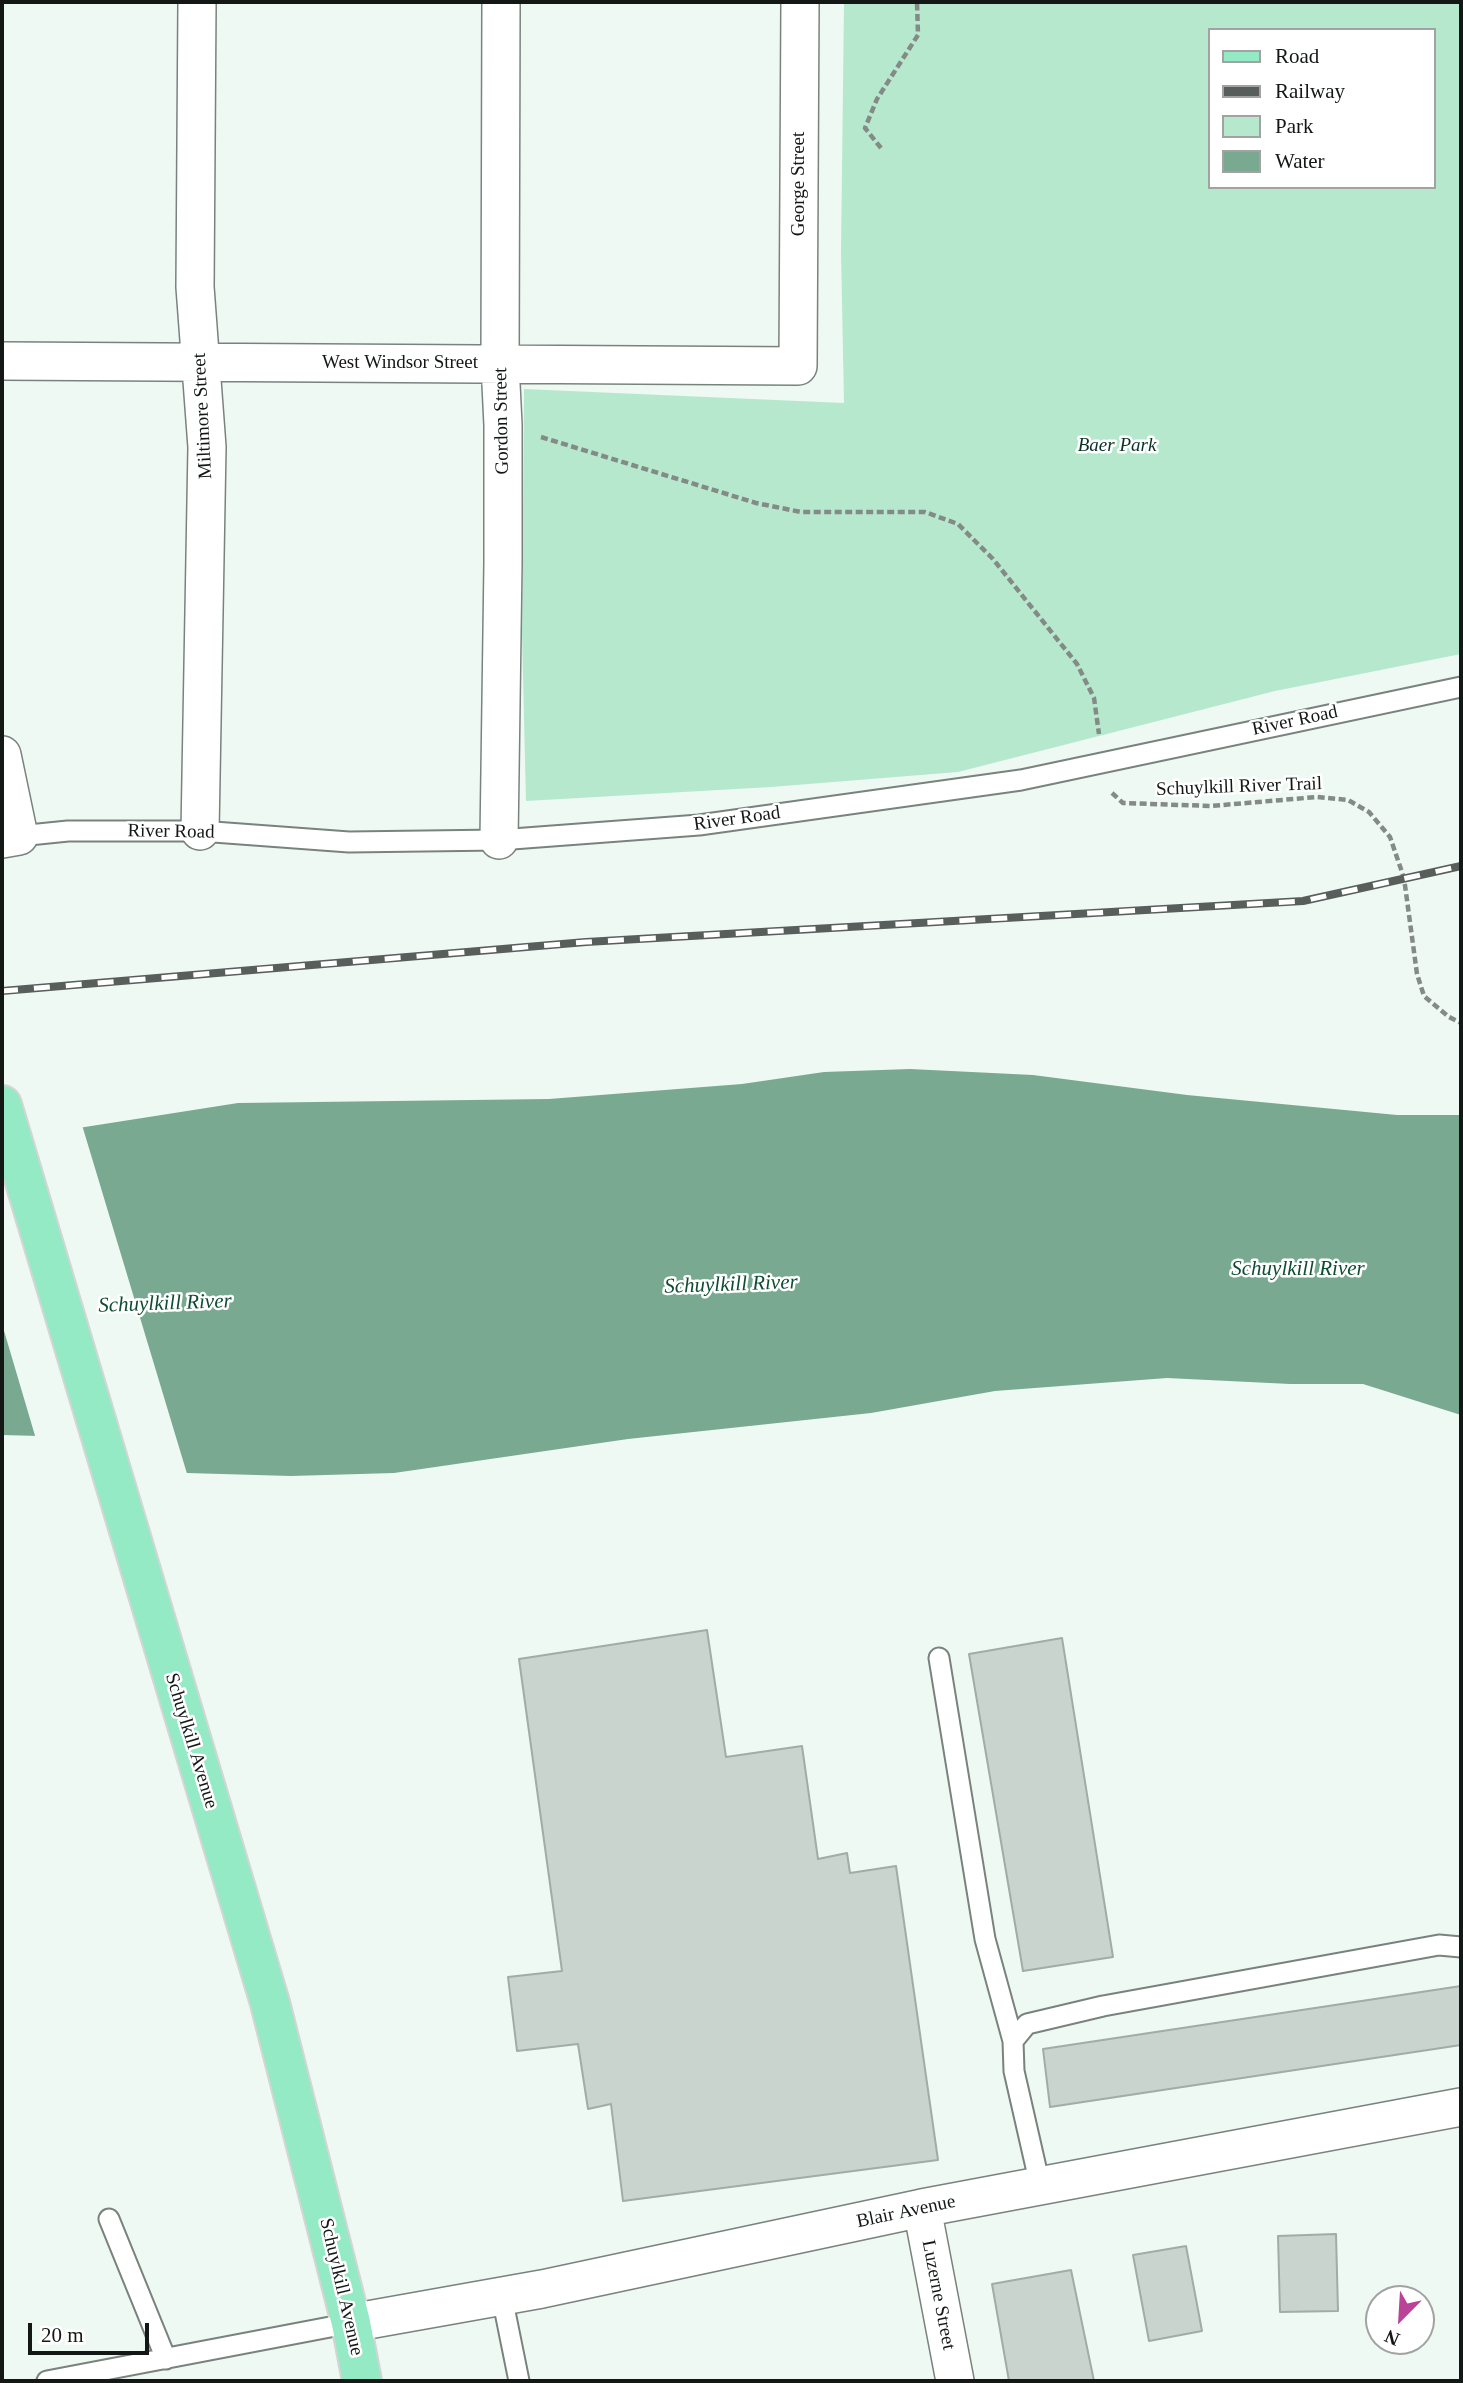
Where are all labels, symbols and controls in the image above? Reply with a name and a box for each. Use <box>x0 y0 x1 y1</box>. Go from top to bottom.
legend <box>1208 28 1435 189</box>
text: Road <box>1275 44 1319 68</box>
text: Railway <box>1275 79 1345 103</box>
text: Park <box>1275 114 1314 138</box>
street label: George Street <box>788 132 810 236</box>
text: Water <box>1275 149 1325 173</box>
street label: Miltimore Street <box>188 352 218 480</box>
street label: West Windsor Street <box>322 352 478 374</box>
street label: Gordon Street <box>490 367 514 475</box>
park label: Baer Park <box>1078 435 1156 457</box>
street label: River Road <box>1250 701 1340 741</box>
street label: Schuylkill River Trail <box>1156 773 1322 801</box>
street label: River Road <box>692 802 782 836</box>
street label: River Road <box>127 820 215 844</box>
water label: Schuylkill River <box>1231 1256 1365 1282</box>
water label: Schuylkill River <box>664 1270 798 1300</box>
water label: Schuylkill River <box>98 1289 232 1319</box>
street label: Schuylkill Avenue <box>160 1670 222 1812</box>
street label: Blair Avenue <box>855 2190 957 2234</box>
street label: Schuylkill Avenue <box>314 2216 368 2358</box>
street label: Luzerne Street <box>916 2238 960 2352</box>
north arrow <box>1365 2285 1435 2355</box>
scale bar <box>32 2310 152 2354</box>
text: 20 m <box>41 2323 84 2347</box>
text: N <box>1382 2325 1403 2350</box>

